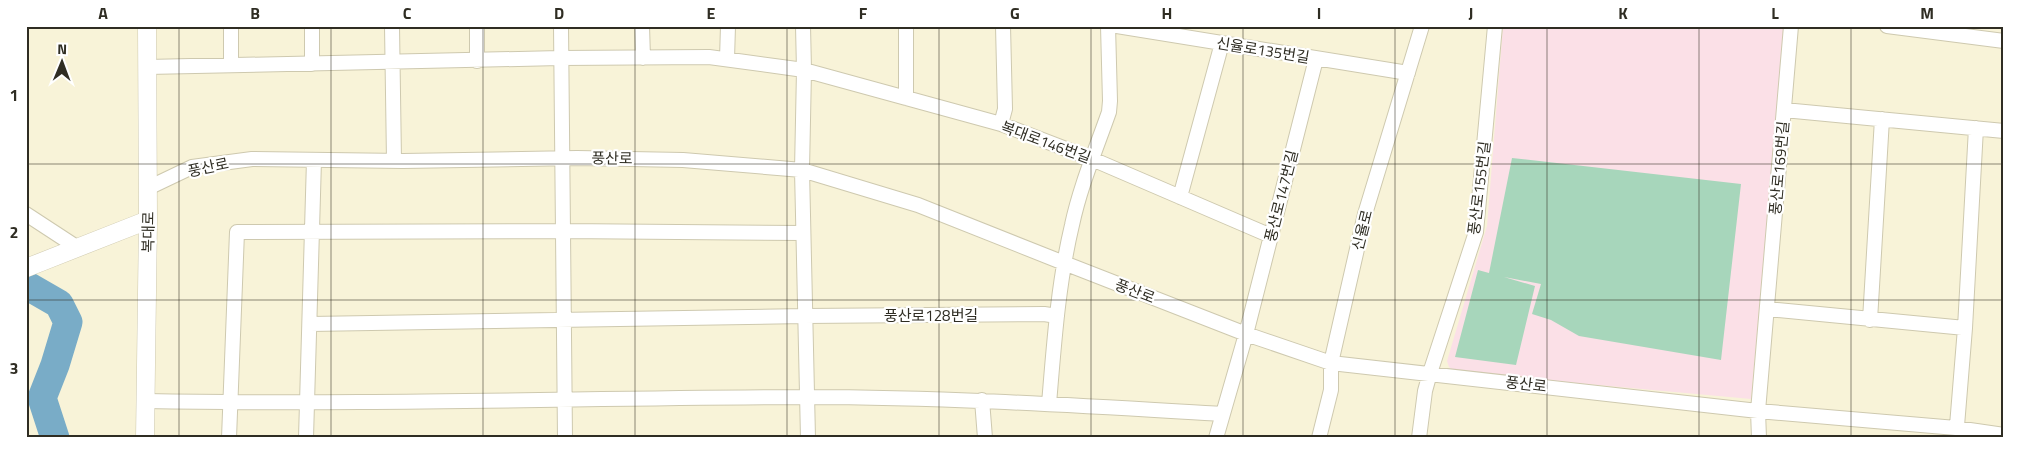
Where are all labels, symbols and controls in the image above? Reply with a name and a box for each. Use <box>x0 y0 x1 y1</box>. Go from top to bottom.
text: A <box>98 1 108 25</box>
text: B <box>250 1 260 25</box>
text: C <box>403 1 412 25</box>
text: D <box>554 1 564 25</box>
text: E <box>707 1 716 25</box>
text: F <box>859 1 868 25</box>
text: G <box>1010 1 1020 25</box>
text: H <box>1162 1 1172 25</box>
text: I <box>1317 1 1321 25</box>
text: J <box>1469 1 1473 25</box>
text: K <box>1618 1 1628 25</box>
text: L <box>1771 1 1779 25</box>
text: M <box>1920 1 1934 25</box>
street label: 신율로135번길 <box>1215 31 1311 69</box>
north arrow <box>38 38 88 88</box>
text: N <box>57 38 67 59</box>
text: 1 <box>10 83 18 107</box>
street label: 복대로146번길 <box>998 115 1094 169</box>
street label: 풍산로169번길 <box>1763 120 1795 216</box>
street label: 풍산로155번길 <box>1462 140 1496 236</box>
street label: 풍산로 <box>591 146 633 170</box>
street label: 풍산로147번길 <box>1258 148 1304 244</box>
street label: 풍산로 <box>185 151 231 183</box>
street label: 신율로 <box>1346 207 1378 253</box>
street label: 복대로 <box>136 211 160 253</box>
text: 2 <box>10 220 18 244</box>
street label: 풍산로 <box>1112 273 1158 309</box>
street label: 풍산로128번길 <box>884 304 978 327</box>
text: 3 <box>10 356 18 380</box>
street label: 풍산로 <box>1504 370 1548 398</box>

